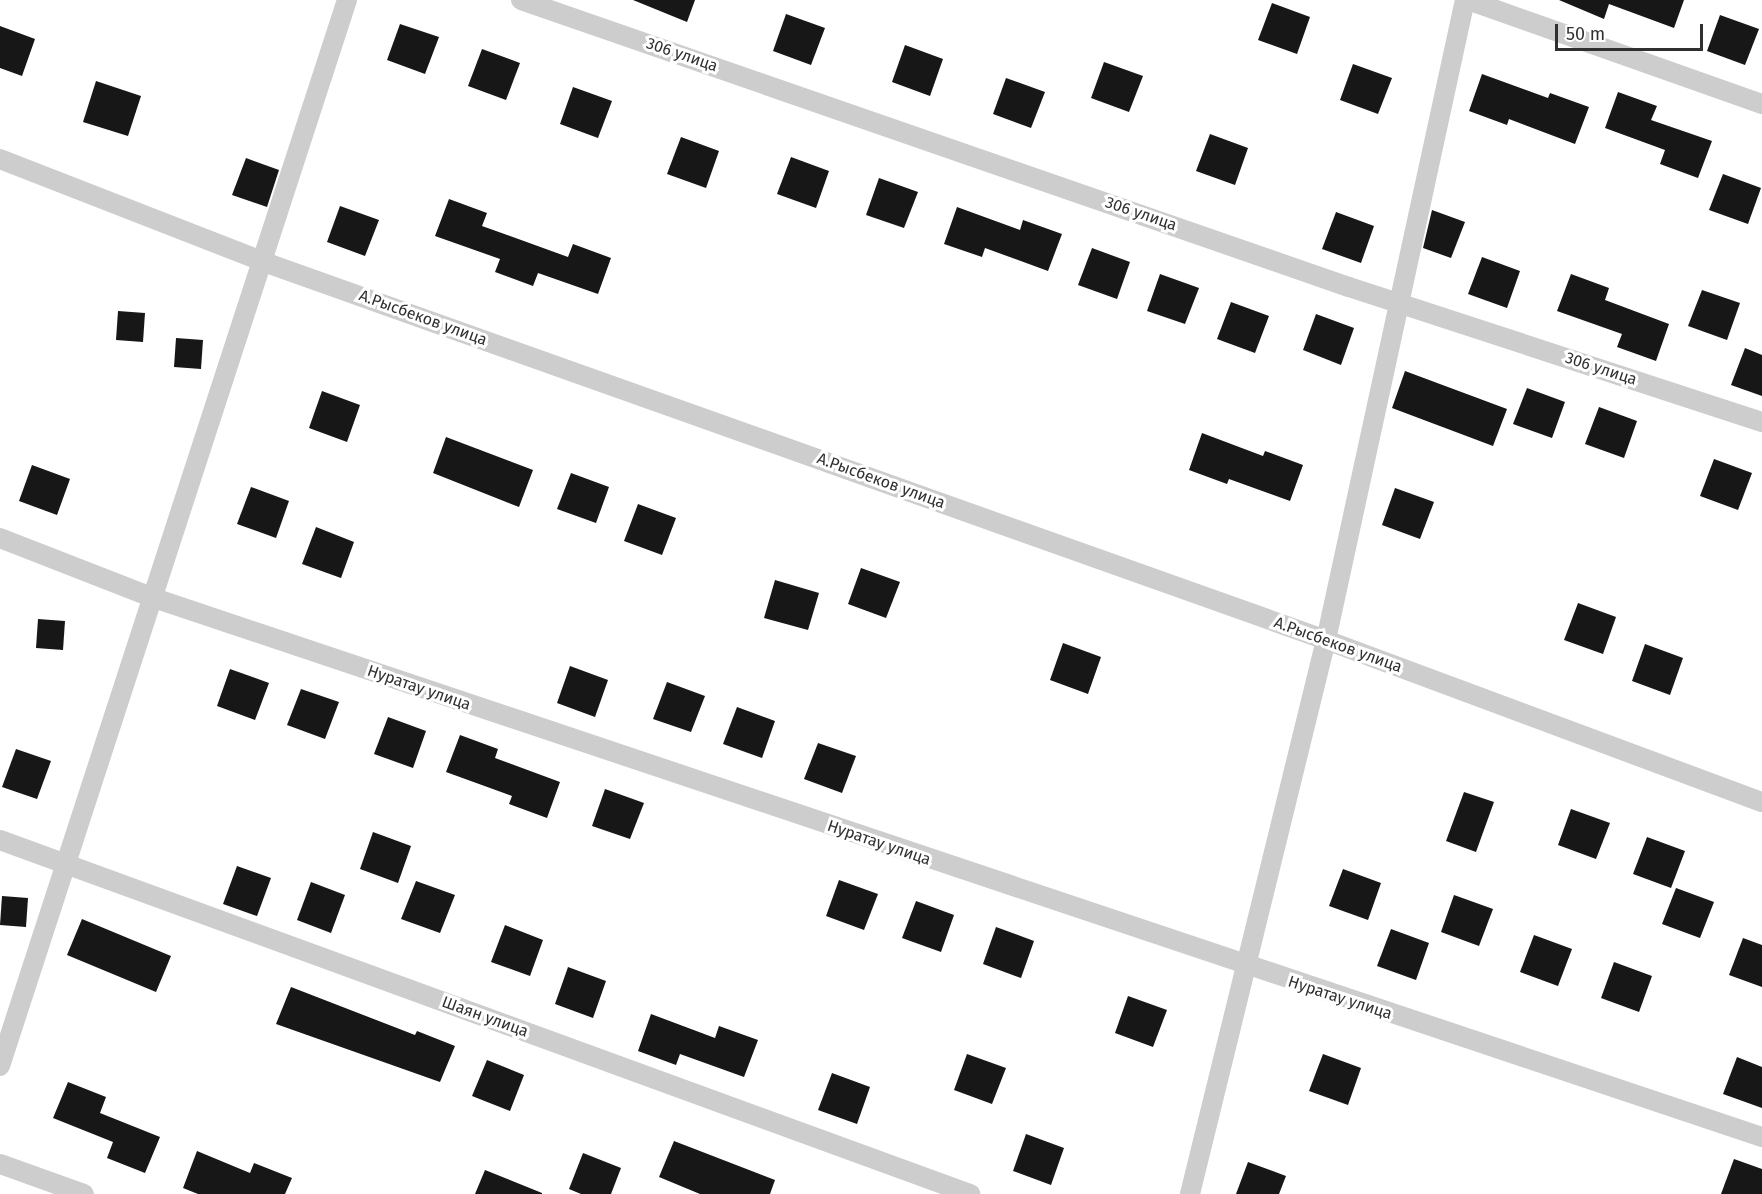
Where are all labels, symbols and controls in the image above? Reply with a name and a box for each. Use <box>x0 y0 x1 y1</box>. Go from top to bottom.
scale bar <box>1558 12 1706 50</box>
text: 50 m <box>1566 23 1605 45</box>
street label: 306 улица <box>644 34 720 76</box>
street label: 306 улица <box>1103 193 1179 235</box>
street label: А.Рысбеков улица <box>356 286 490 350</box>
street label: 306 улица <box>1563 348 1639 390</box>
street label: А.Рысбеков улица <box>814 449 948 513</box>
street label: А.Рысбеков улица <box>1271 613 1405 677</box>
street label: Нуратау улица <box>365 661 473 715</box>
street label: Нуратау улица <box>825 816 933 870</box>
street label: Нуратау улица <box>1286 972 1394 1024</box>
street label: Шаян улица <box>439 992 531 1042</box>

